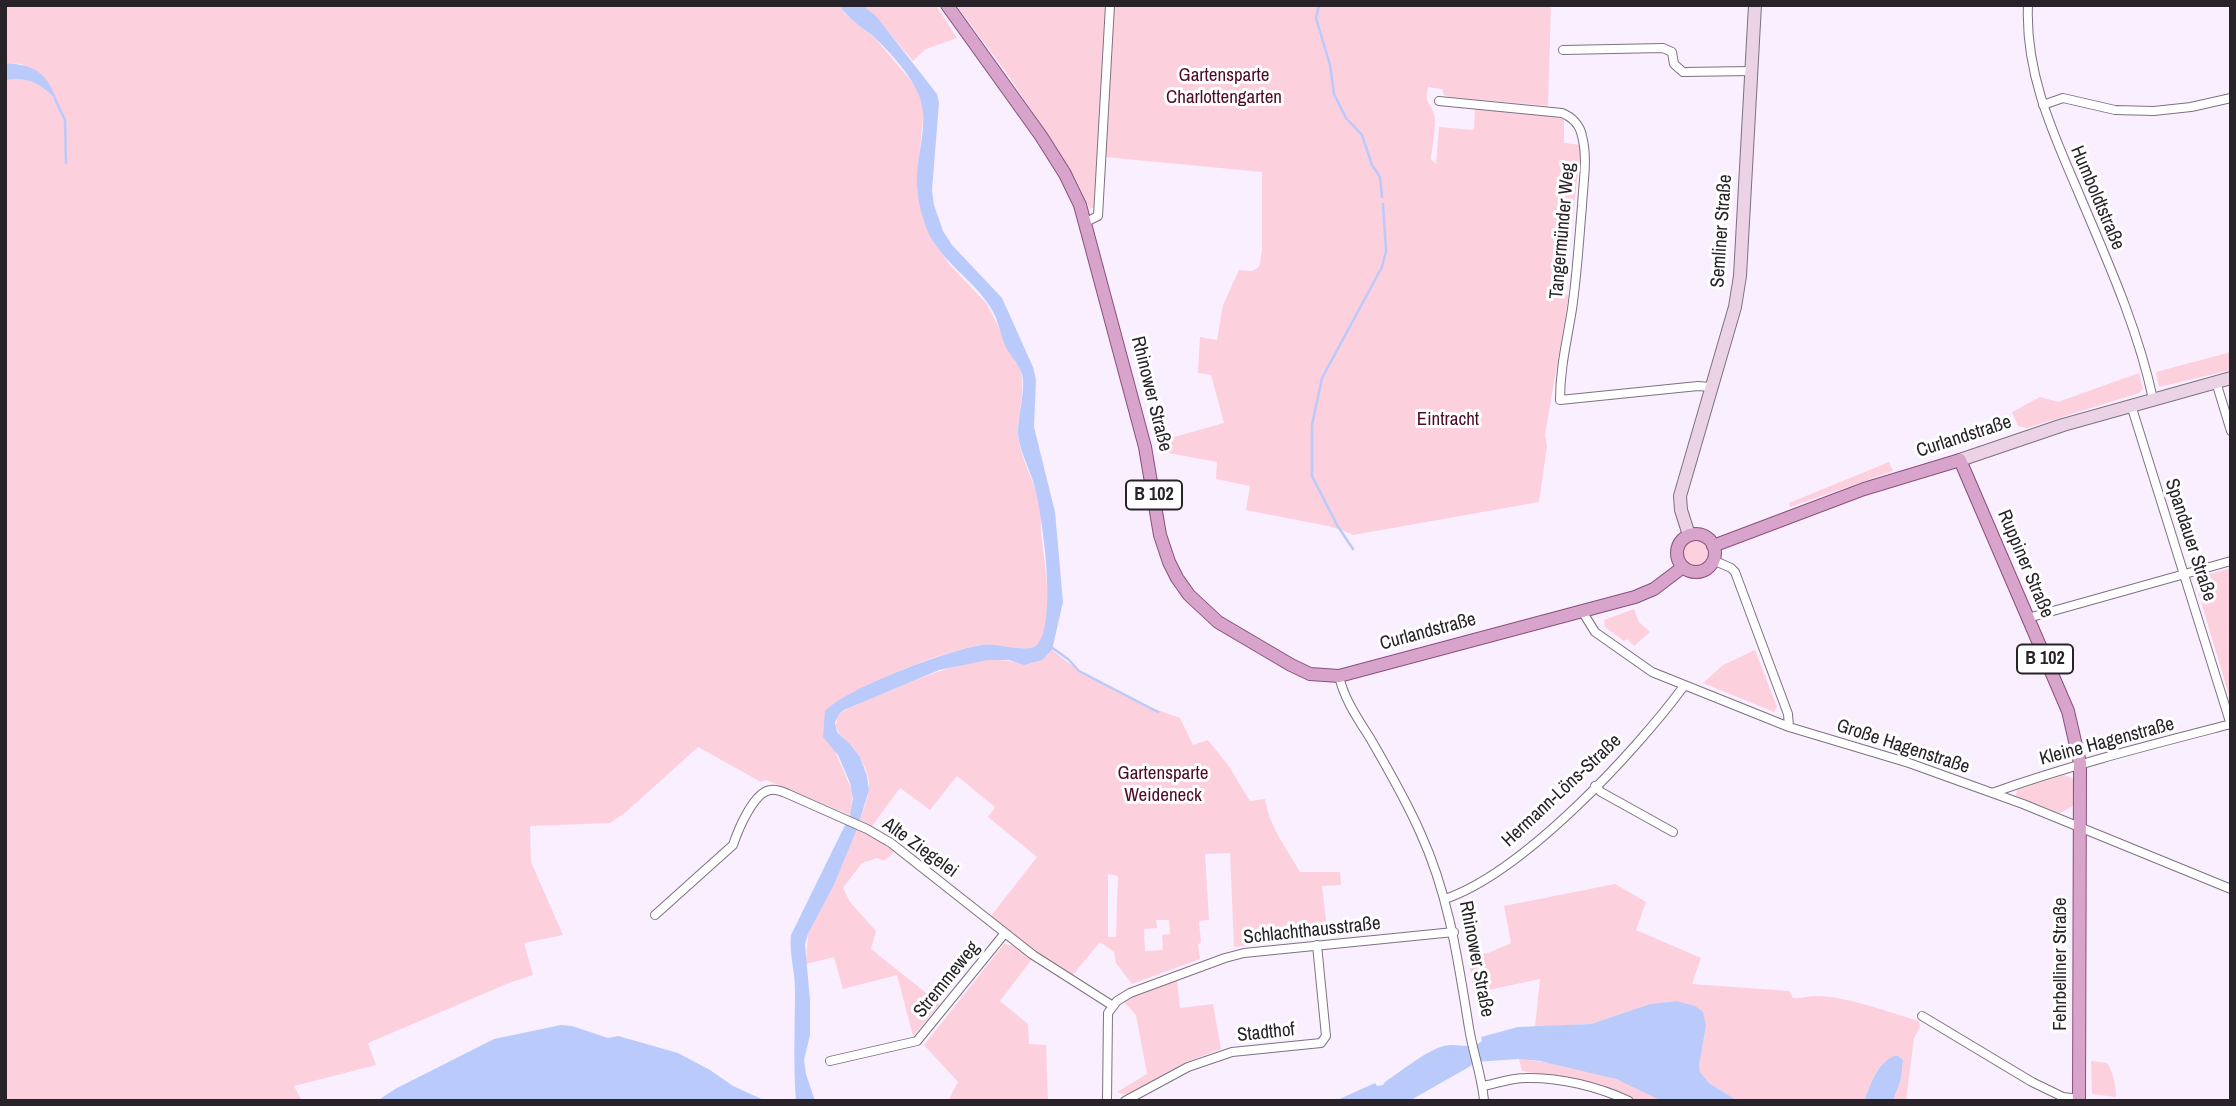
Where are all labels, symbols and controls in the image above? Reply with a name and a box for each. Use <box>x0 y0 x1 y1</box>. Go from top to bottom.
park label: Gartensparte Charlottengarten <box>1166 65 1282 109</box>
street label: Humboldtstraße <box>2065 143 2129 253</box>
street label: Tangermünder Weg <box>1546 162 1580 300</box>
street label: Semliner Straße <box>1707 174 1737 288</box>
street label: Rhinower Straße <box>1126 334 1176 454</box>
park label: Eintracht <box>1417 409 1479 431</box>
street label: Curlandstraße <box>1914 411 2014 463</box>
street label: Spandauer Straße <box>2159 476 2221 604</box>
road number: B 102 <box>1126 480 1182 509</box>
street label: Ruppiner Straße <box>1992 507 2058 621</box>
street label: Curlandstraße <box>1377 608 1479 656</box>
road number: B 102 <box>2017 644 2073 674</box>
street label: Kleine Hagenstraße <box>2037 713 2177 771</box>
street label: Große Hagenstraße <box>1834 715 1972 779</box>
street label: Hermann-Löns-Straße <box>1498 730 1626 852</box>
park label: Gartensparte Weideneck <box>1118 763 1208 807</box>
street label: Alte Ziegelei <box>878 813 962 883</box>
street label: Fehrbelliner Straße <box>2050 897 2072 1031</box>
street label: Rhinower Straße <box>1454 899 1498 1019</box>
street label: Schlachthausstraße <box>1242 912 1382 950</box>
street label: Stremmeweg <box>909 937 985 1023</box>
street label: Stadthof <box>1236 1019 1296 1047</box>

